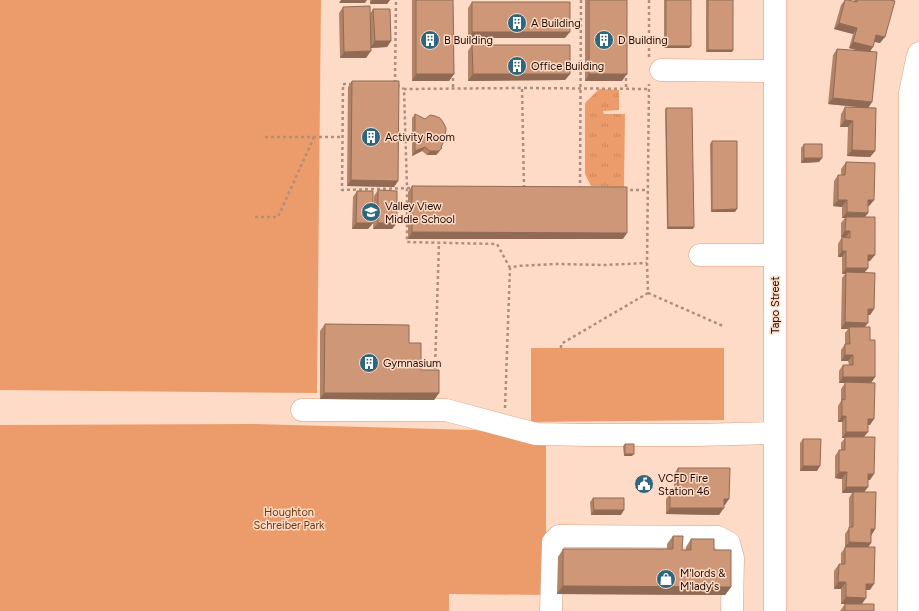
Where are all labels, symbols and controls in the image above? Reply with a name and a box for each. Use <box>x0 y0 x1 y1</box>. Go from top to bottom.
building icon: A Building <box>506 12 528 34</box>
place label: A Building <box>531 17 581 30</box>
building icon: B Building <box>419 29 441 51</box>
building icon: D Building <box>593 29 615 51</box>
place label: B Building <box>444 34 493 47</box>
place label: D Building <box>618 34 668 47</box>
building icon: Office Building <box>506 55 528 77</box>
place label: Office Building <box>531 60 604 73</box>
building icon: Activity Room <box>360 126 382 148</box>
place label: Activity Room <box>385 131 455 144</box>
place label: Valley View Middle School <box>385 200 455 226</box>
school or university icon: Valley View Middle School <box>360 201 382 223</box>
street label: Tapo Street <box>769 276 782 334</box>
building icon: Gymnasium <box>358 352 380 374</box>
place label: Gymnasium <box>383 357 441 370</box>
place label: VCFD Fire Station 46 <box>658 472 710 498</box>
public building icon: VCFD Fire Station 46 <box>633 473 655 495</box>
park label: Houghton Schreiber Park <box>254 506 325 532</box>
place label: M'lords & M'lady's <box>680 567 725 593</box>
shop icon: M'lords & M'lady's <box>655 568 677 590</box>

